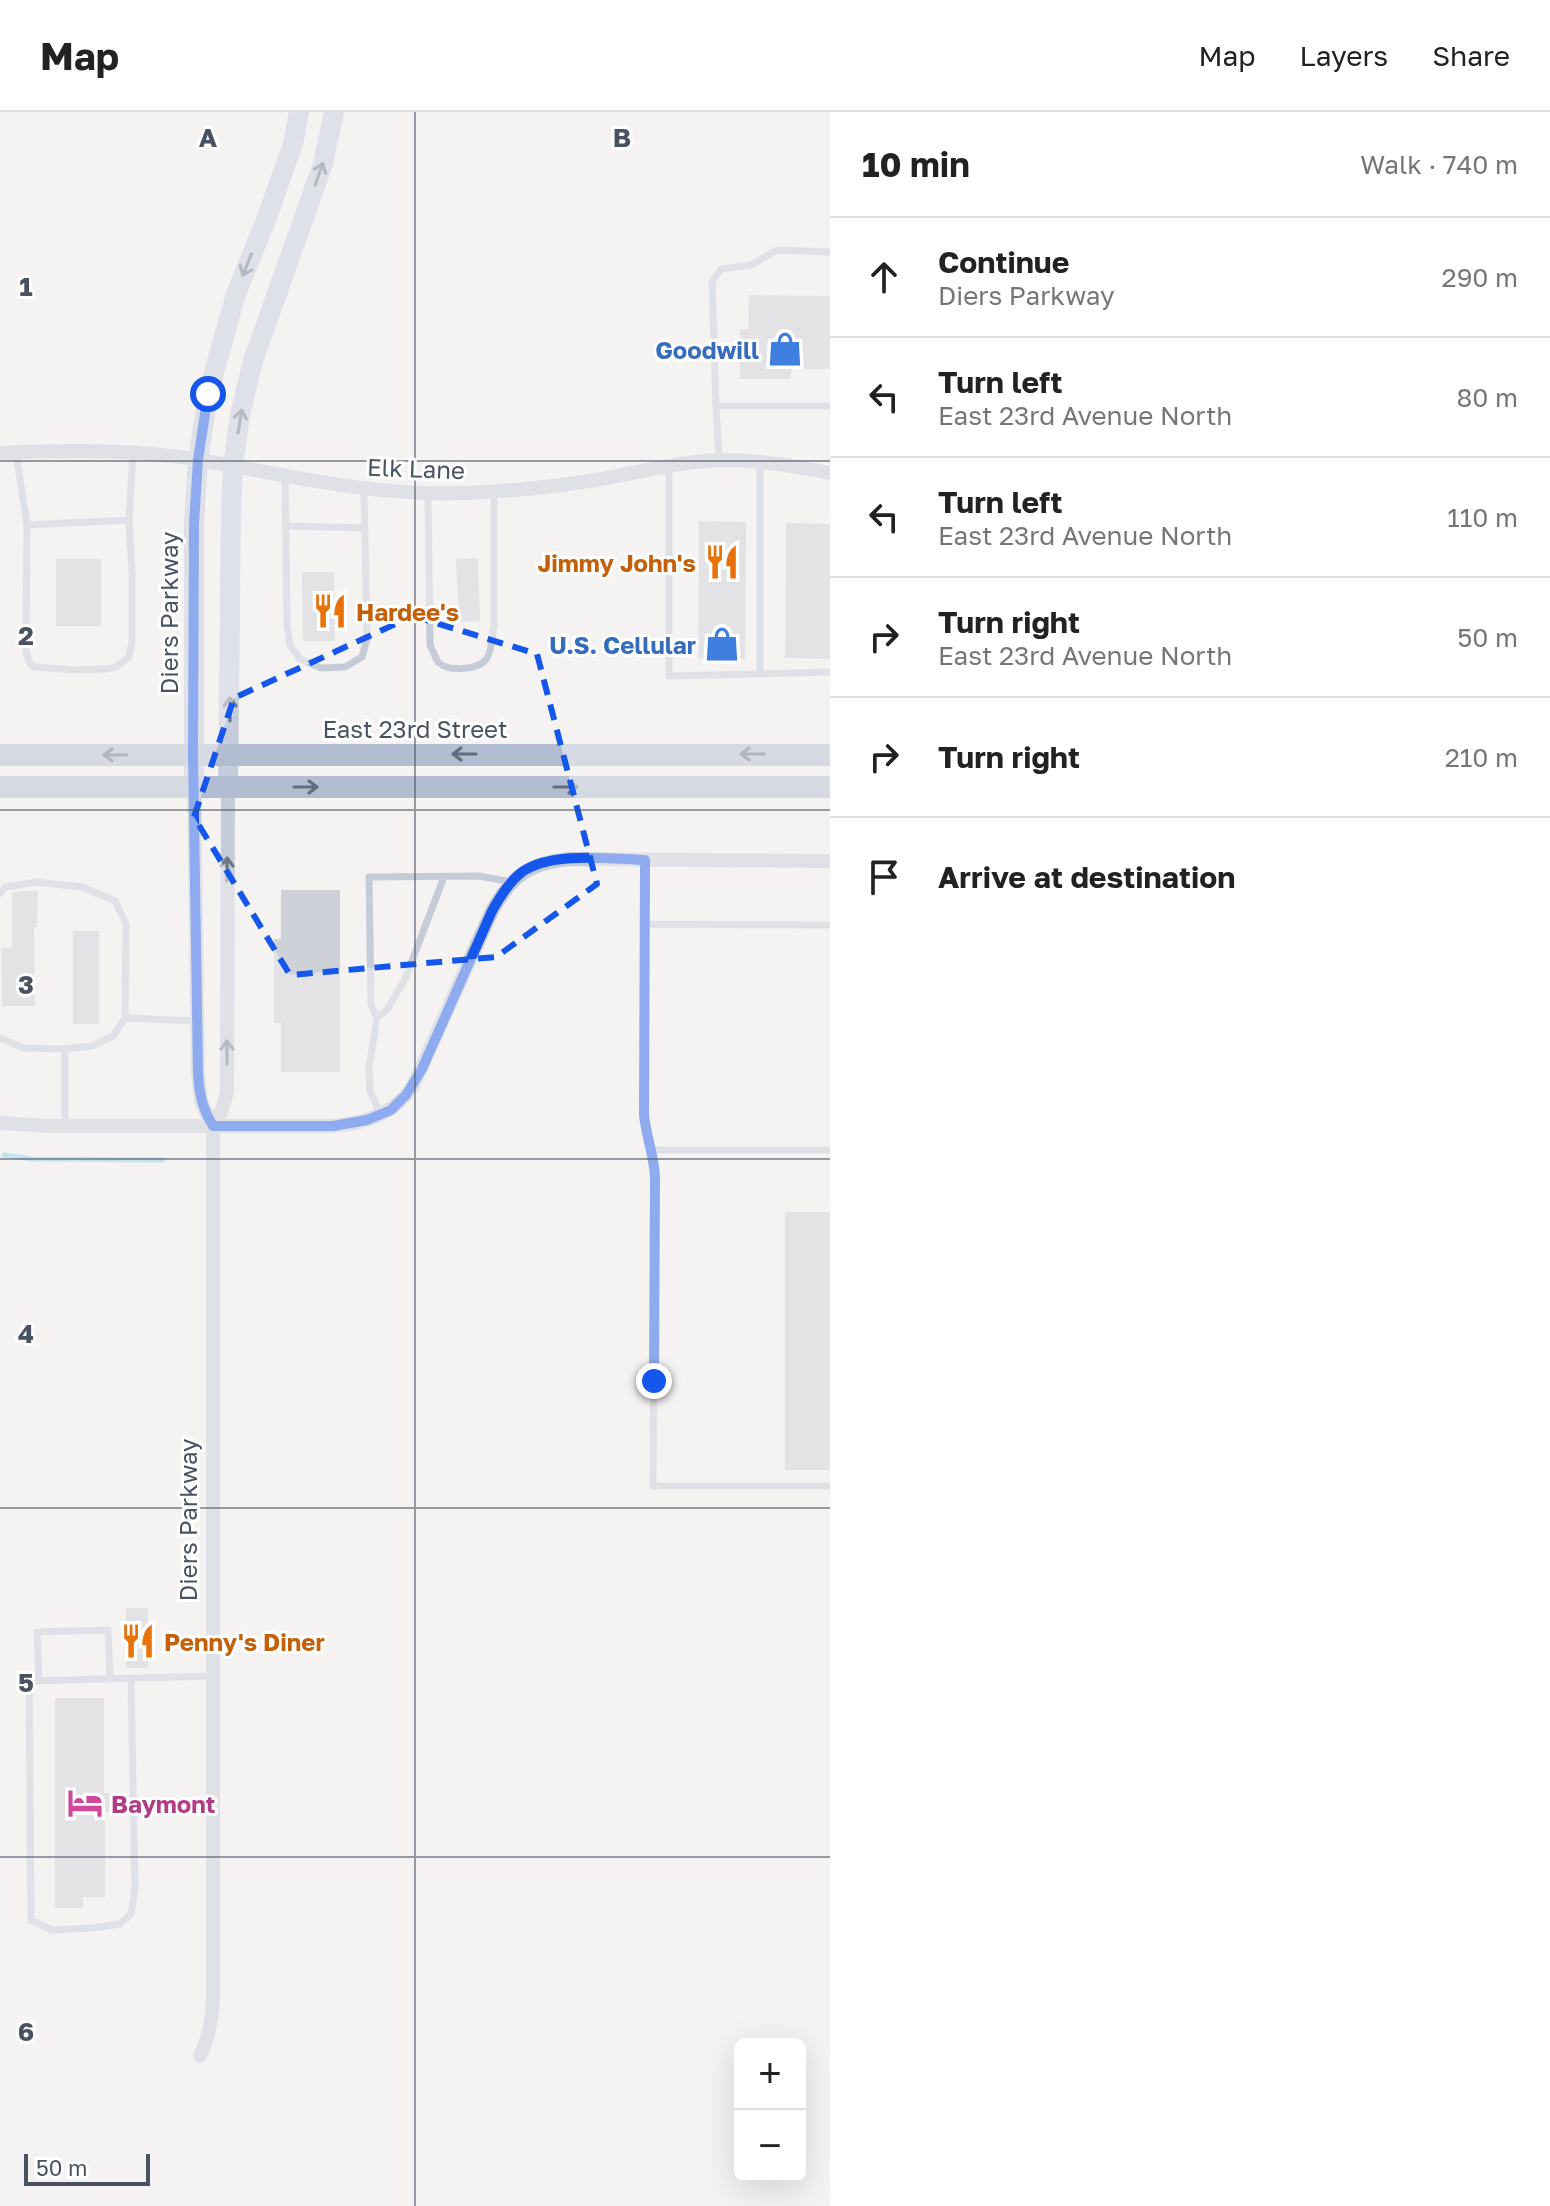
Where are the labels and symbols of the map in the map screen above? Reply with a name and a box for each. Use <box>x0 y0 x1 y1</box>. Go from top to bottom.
text: A <box>199 122 218 153</box>
text: B <box>613 122 631 153</box>
one-way arrow <box>313 162 328 187</box>
one-way arrow <box>239 252 254 277</box>
text: 1 <box>19 271 33 302</box>
shop icon: Goodwill <box>766 330 804 368</box>
place label: Goodwill <box>655 335 759 364</box>
route start <box>190 376 226 412</box>
one-way arrow <box>233 409 248 434</box>
street label: Elk Lane <box>367 452 465 484</box>
street label: Diers Parkway <box>154 532 183 694</box>
restaurant icon: Jimmy John's <box>703 543 741 581</box>
place label: Jimmy John's <box>538 548 696 577</box>
restaurant icon: Hardee's <box>311 592 349 630</box>
place label: Hardee's <box>356 597 459 626</box>
text: 2 <box>18 620 34 651</box>
shop icon: U.S. Cellular <box>703 625 741 663</box>
place label: U.S. Cellular <box>549 630 696 659</box>
one-way arrow <box>222 696 237 723</box>
street label: East 23rd Street <box>322 714 508 743</box>
one-way arrow <box>451 746 478 762</box>
one-way arrow <box>739 746 766 762</box>
one-way arrow <box>102 747 129 763</box>
one-way arrow <box>292 779 319 795</box>
one-way arrow <box>552 779 579 795</box>
one-way arrow <box>219 856 235 883</box>
text: 3 <box>18 969 34 1000</box>
one-way arrow <box>219 1039 235 1066</box>
text: 4 <box>18 1318 34 1349</box>
route end <box>636 1363 672 1399</box>
street label: Diers Parkway <box>173 1439 202 1601</box>
restaurant icon: Penny's Diner <box>119 1622 157 1660</box>
place label: Penny's Diner <box>164 1627 325 1656</box>
text: 5 <box>18 1667 34 1698</box>
hotel icon: Baymont <box>66 1784 104 1822</box>
place label: Baymont <box>111 1789 215 1818</box>
text: 6 <box>18 2016 34 2047</box>
scale bar <box>24 2150 150 2186</box>

